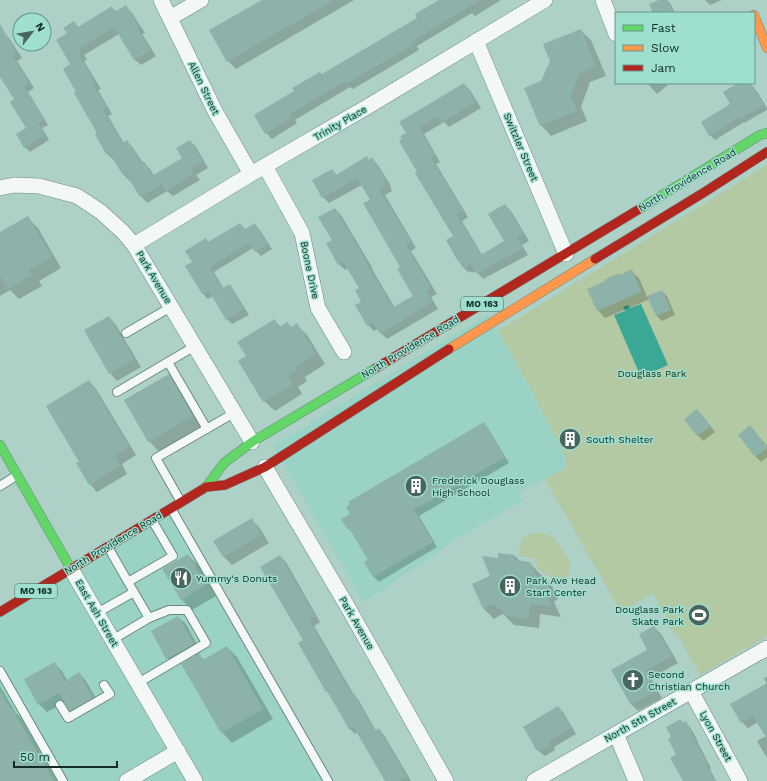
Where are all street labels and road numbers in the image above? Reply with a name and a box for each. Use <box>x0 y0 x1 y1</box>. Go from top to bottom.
street label: Allen Street <box>186 59 222 117</box>
street label: Trinity Place <box>311 103 369 143</box>
street label: Switzler Street <box>502 111 541 184</box>
street label: North Providence Road <box>636 146 738 214</box>
street label: Boone Drive <box>299 240 322 300</box>
street label: Park Avenue <box>134 249 174 306</box>
road number: MO 163 <box>461 297 503 311</box>
street label: North Providence Road <box>359 313 461 381</box>
street label: North Providence Road <box>62 509 164 577</box>
street label: East Ash Street <box>73 577 121 649</box>
road number: MO 163 <box>15 584 57 598</box>
street label: Park Avenue <box>337 594 377 652</box>
street label: North 5th Street <box>602 695 679 744</box>
street label: Lyon Street <box>698 709 735 764</box>

